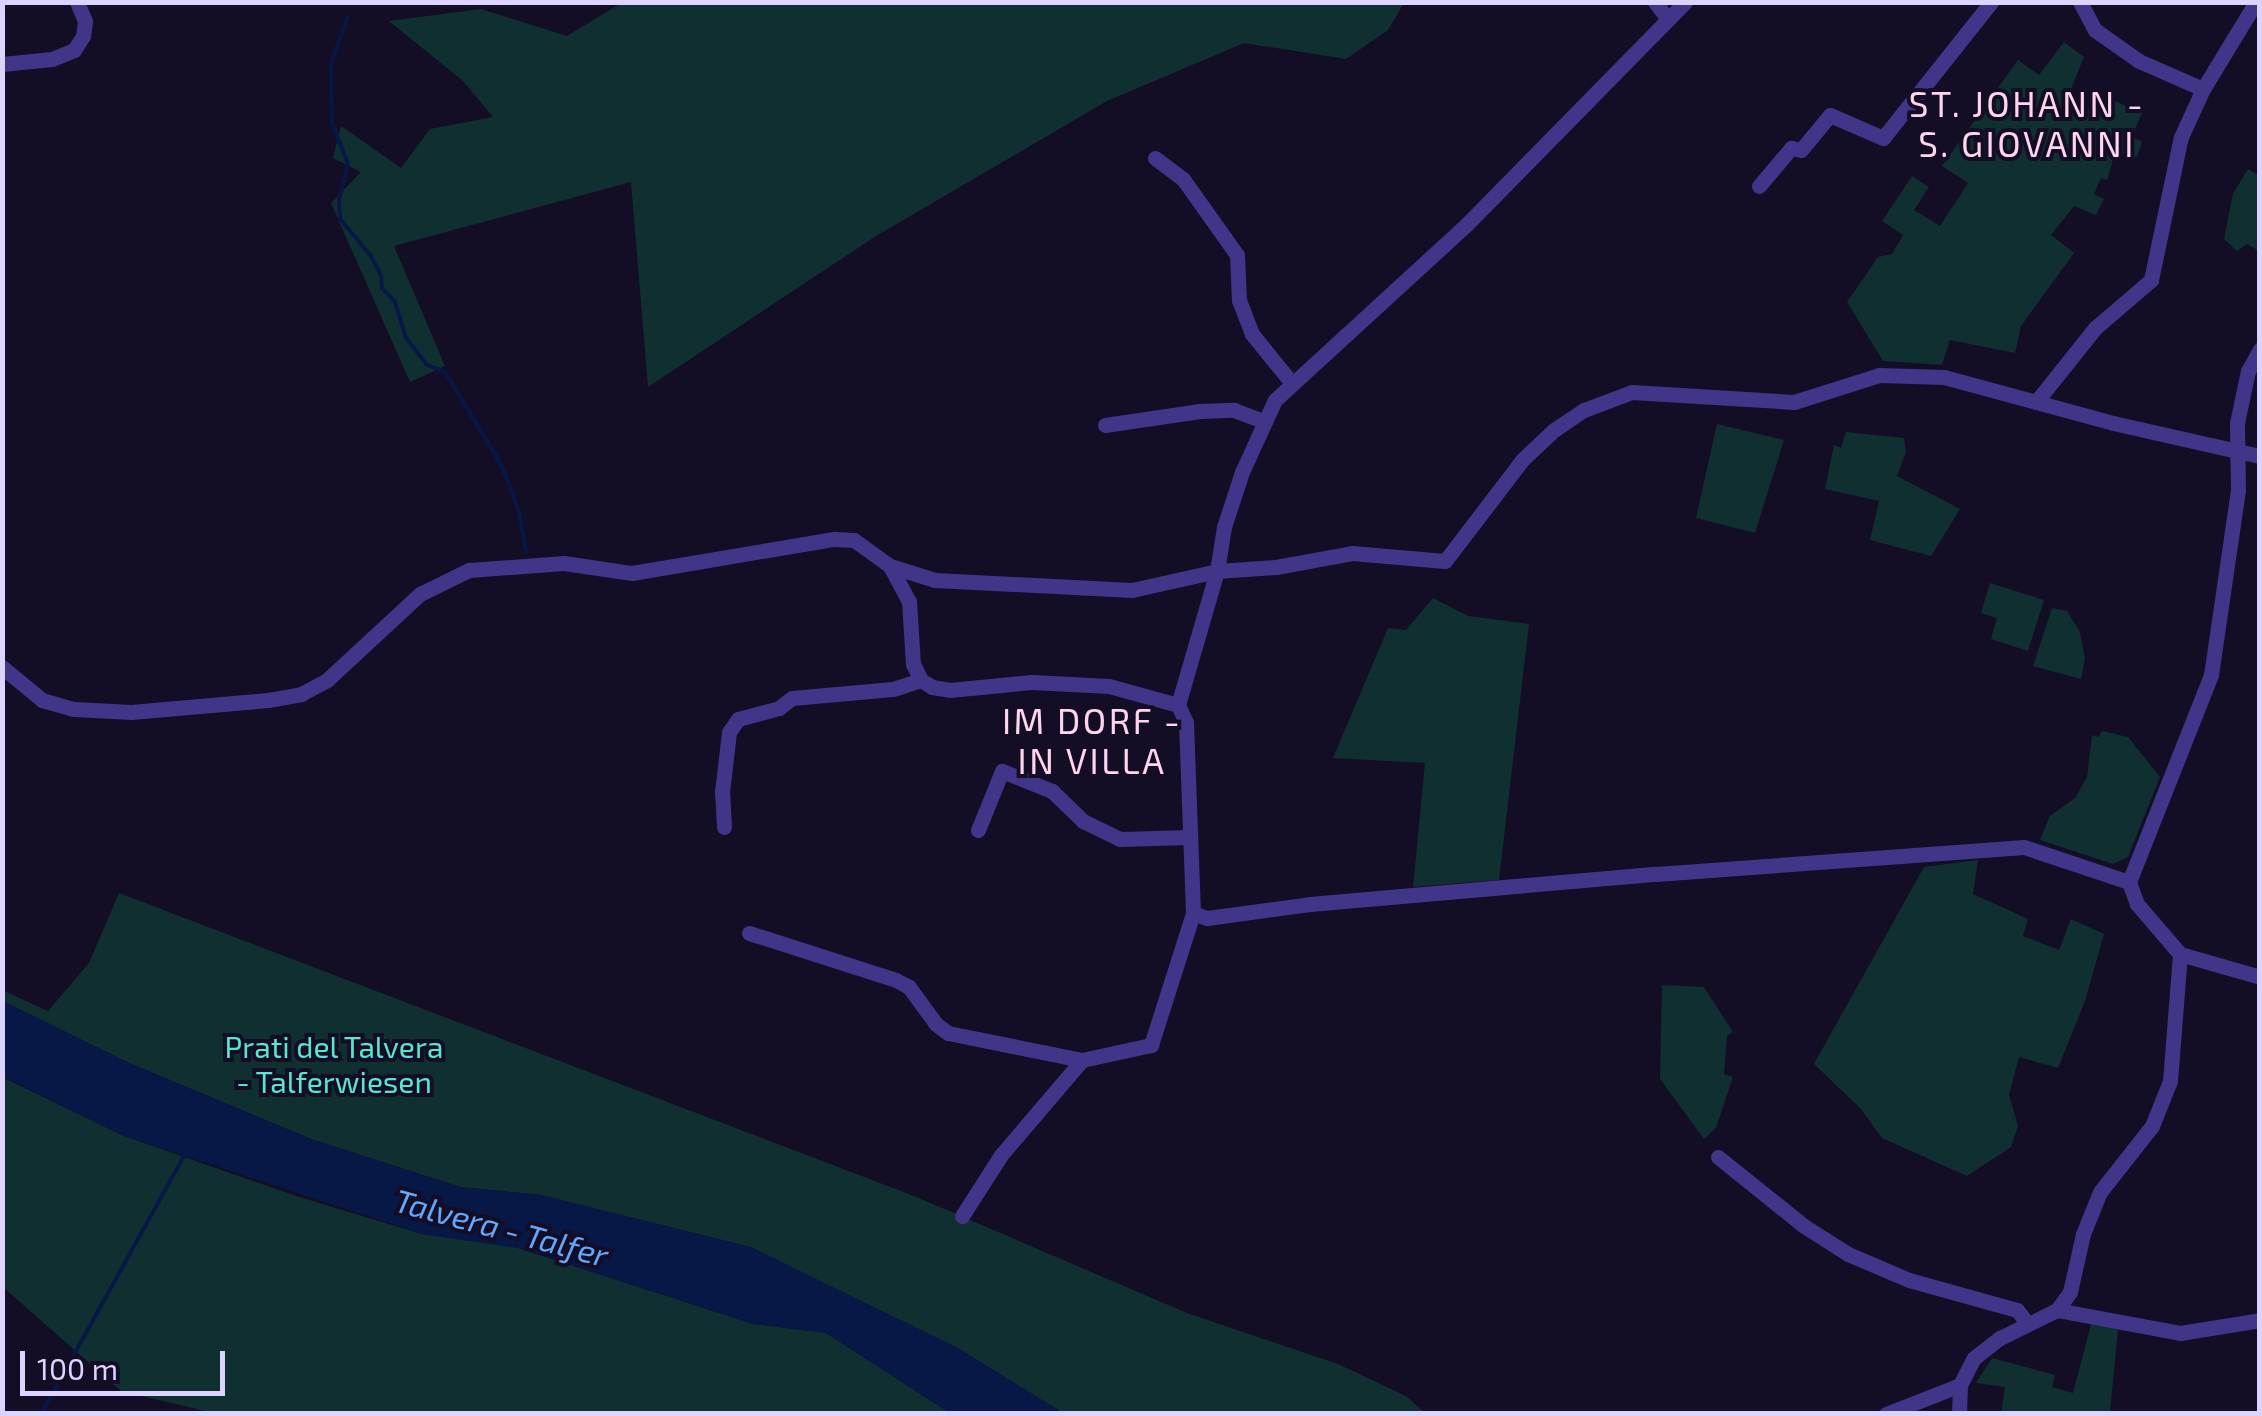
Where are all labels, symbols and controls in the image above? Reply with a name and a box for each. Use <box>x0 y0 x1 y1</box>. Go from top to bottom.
district label: ST. JOHANN - S. GIOVANNI <box>1908 82 2146 164</box>
district label: IM DORF - IN VILLA <box>1002 699 1182 781</box>
park label: Prati del Talvera - Talferwiesen <box>224 1028 444 1098</box>
water label: Talvera - Talfer <box>391 1180 613 1274</box>
scale bar <box>25 1331 230 1393</box>
text: 100 m <box>37 1350 118 1386</box>

